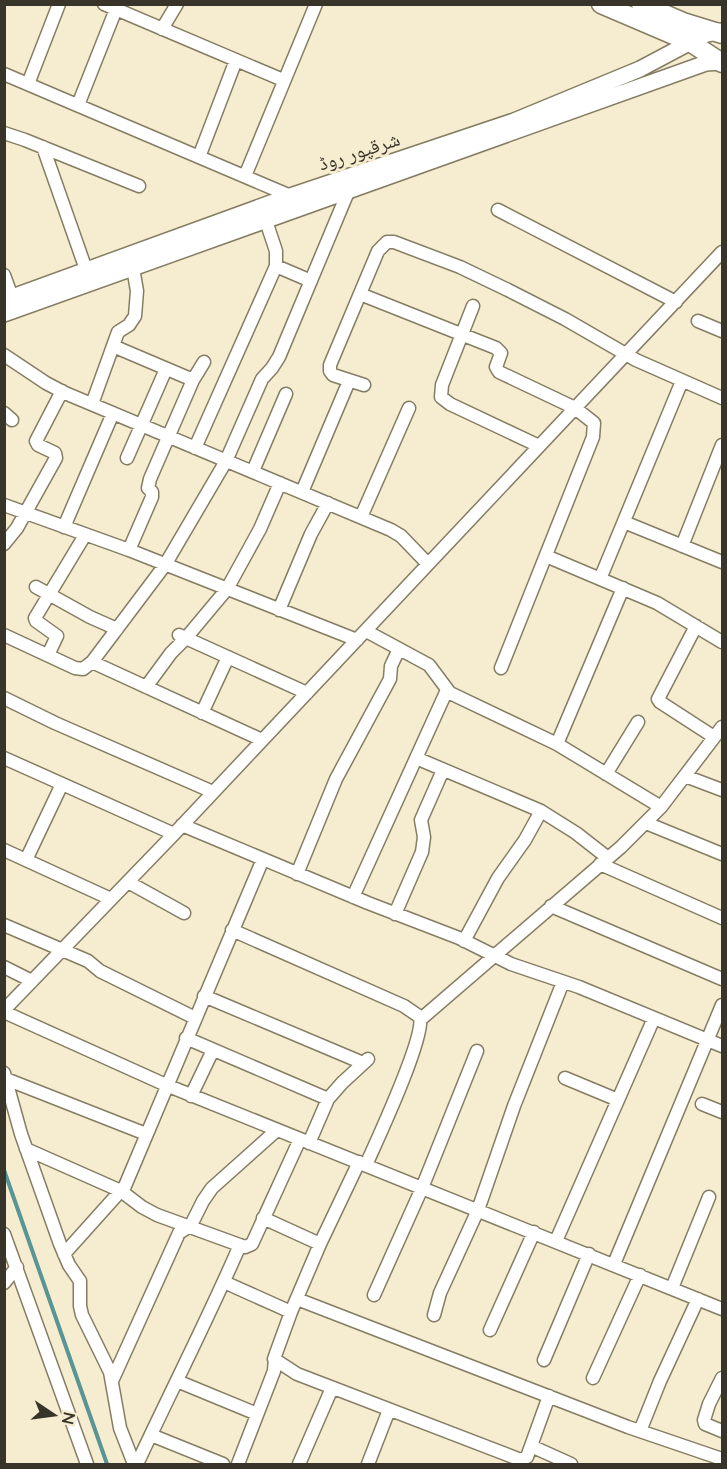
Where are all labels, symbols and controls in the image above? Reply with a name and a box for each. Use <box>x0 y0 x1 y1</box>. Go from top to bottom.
street label: شرقپور روڈ <box>315 126 403 176</box>
north arrow <box>24 1385 84 1445</box>
text: N <box>58 1410 80 1427</box>

